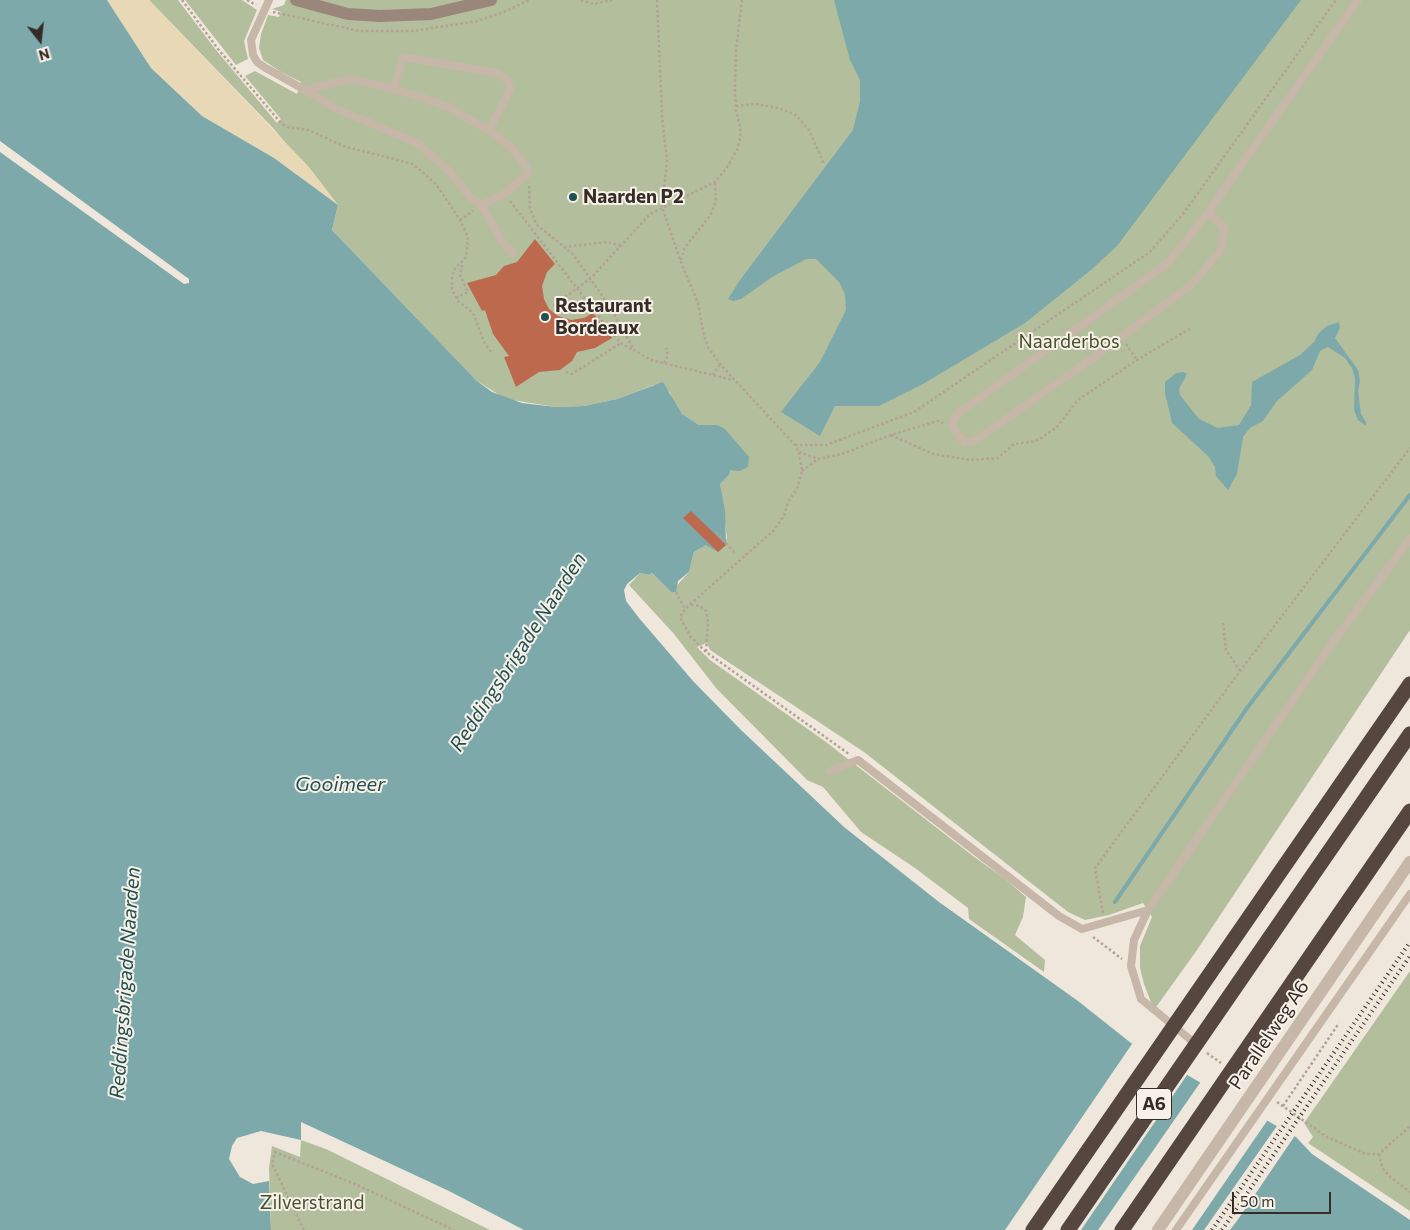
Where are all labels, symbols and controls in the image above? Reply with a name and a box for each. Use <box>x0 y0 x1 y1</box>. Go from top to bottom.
north arrow <box>15 15 65 65</box>
text: N <box>37 45 52 65</box>
place label: Naarden P2 <box>583 186 684 208</box>
marker: Naarden P2 <box>567 191 579 203</box>
place label: Restaurant Bordeaux <box>555 295 652 339</box>
marker: Restaurant Bordeaux <box>539 311 551 323</box>
park label: Naarderbos <box>1018 331 1120 353</box>
water label: Reddingsbrigade Naarden <box>445 548 591 756</box>
water label: Gooimeer <box>295 772 385 796</box>
water label: Reddingsbrigade Naarden <box>105 866 145 1100</box>
street label: Parallelweg A6 <box>1224 976 1314 1094</box>
road number: A6 <box>1136 1088 1172 1120</box>
scale bar <box>1235 1182 1334 1214</box>
park label: Zilverstrand <box>260 1192 364 1214</box>
text: 50 m <box>1240 1192 1274 1210</box>

